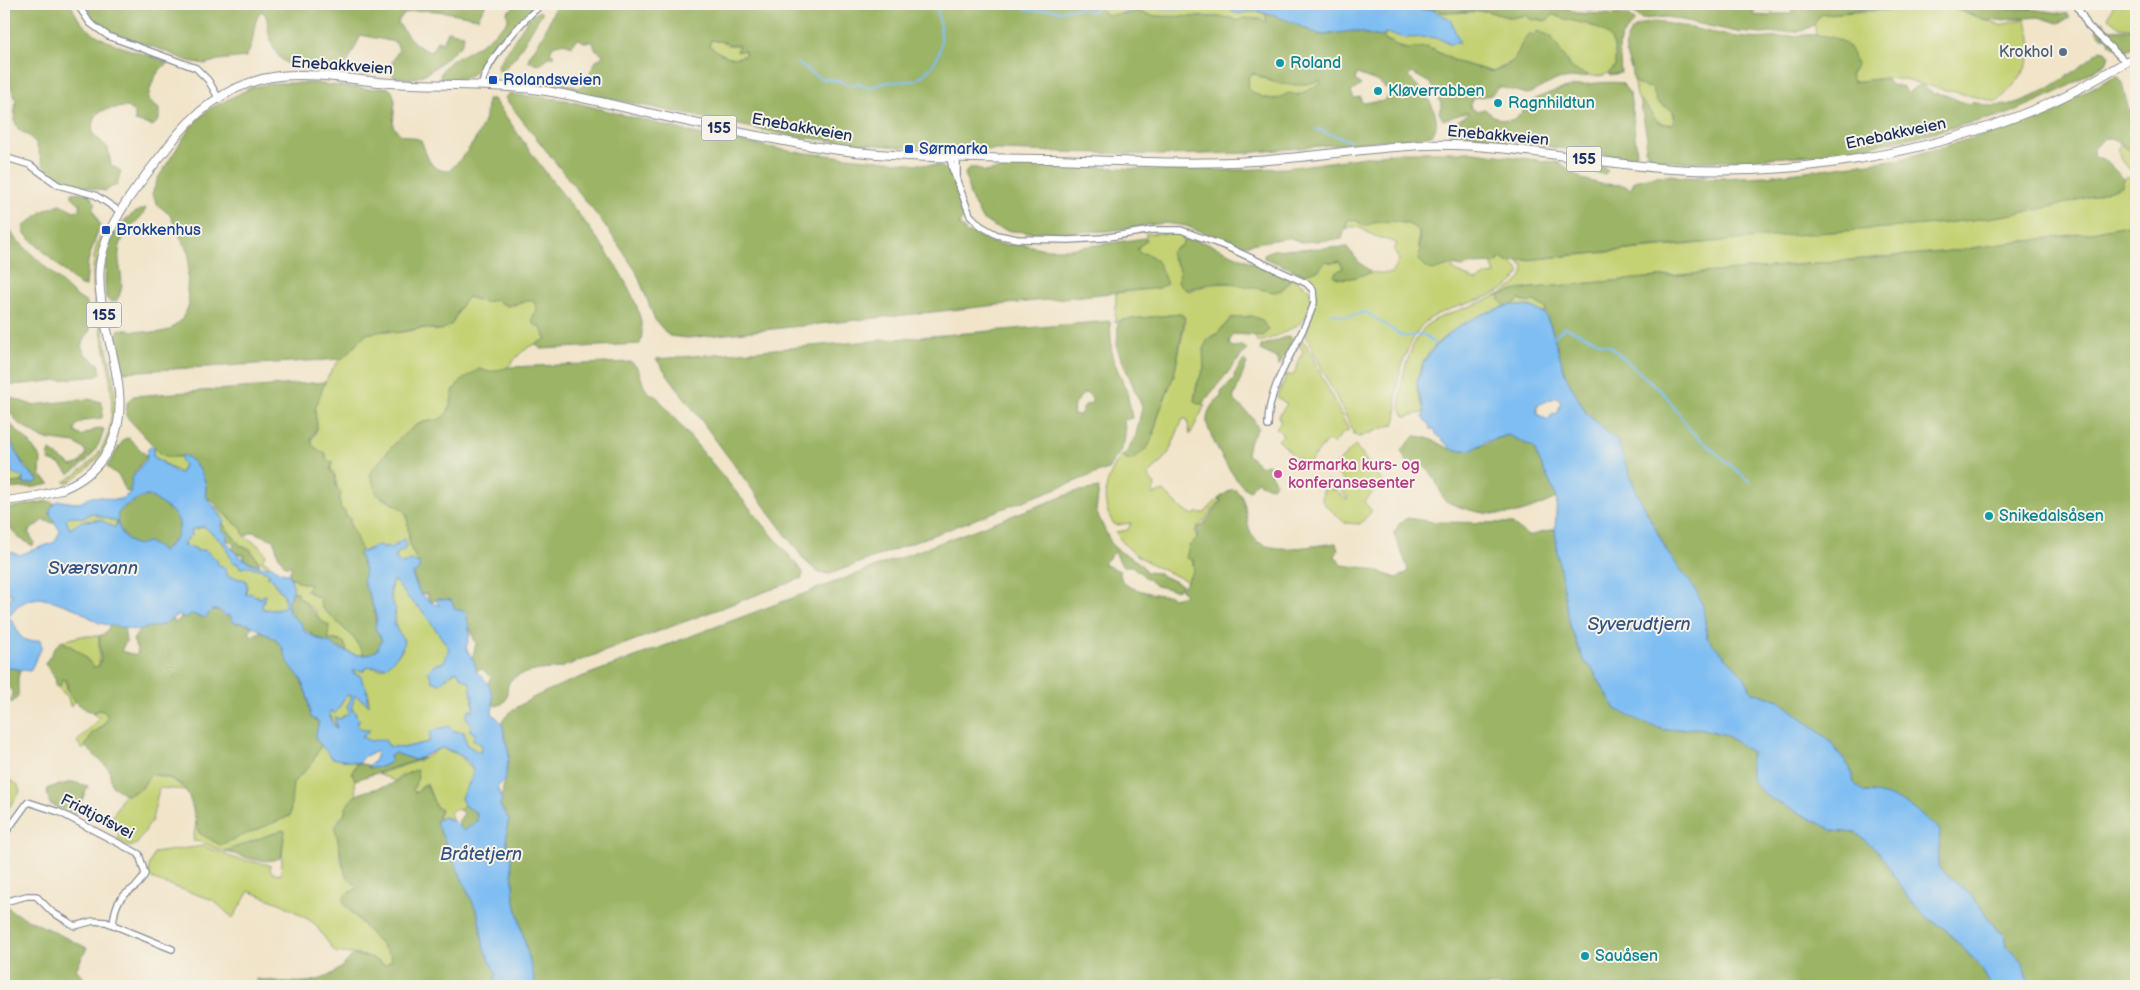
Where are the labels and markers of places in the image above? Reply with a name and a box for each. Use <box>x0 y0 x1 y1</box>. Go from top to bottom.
place label: Krokhol <box>1999 43 2053 62</box>
marker: Krokhol <box>2057 46 2069 58</box>
place label: Roland <box>1290 54 1341 73</box>
marker: Roland <box>1274 57 1286 69</box>
place label: Rolandsveien <box>503 71 601 90</box>
marker: Rolandsveien <box>487 74 499 86</box>
place label: Kløverrabben <box>1388 82 1485 101</box>
marker: Kløverrabben <box>1372 85 1384 97</box>
place label: Ragnhildtun <box>1508 94 1595 113</box>
marker: Ragnhildtun <box>1492 97 1504 109</box>
place label: Sørmarka <box>919 140 988 159</box>
marker: Sørmarka <box>903 143 915 155</box>
place label: Brokkenhus <box>116 221 201 240</box>
marker: Brokkenhus <box>100 224 112 236</box>
place label: Sørmarka kurs- og konferansesenter <box>1288 456 1420 493</box>
marker: Sørmarka kurs- og konferansesenter <box>1272 468 1284 480</box>
place label: Snikedalsåsen <box>1999 507 2104 526</box>
marker: Snikedalsåsen <box>1983 510 1995 522</box>
place label: Sauåsen <box>1595 947 1658 966</box>
marker: Sauåsen <box>1579 950 1591 962</box>

